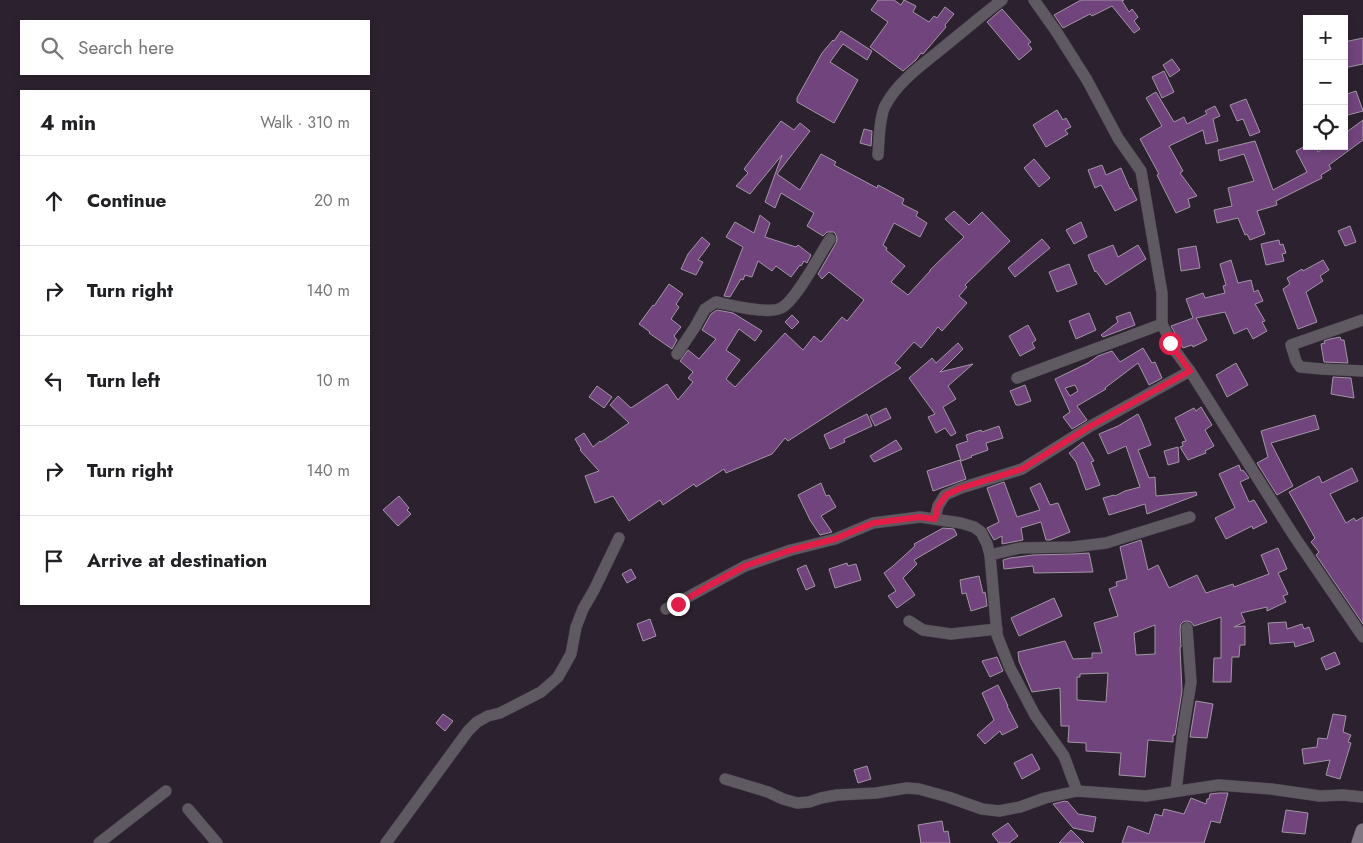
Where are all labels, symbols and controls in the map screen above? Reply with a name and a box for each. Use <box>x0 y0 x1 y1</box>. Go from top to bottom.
map controls <box>1303 15 1348 150</box>
button: + <box>1303 15 1348 60</box>
search box <box>20 20 370 75</box>
icon: search <box>38 34 66 62</box>
text: Search here <box>78 34 174 61</box>
button: − <box>1303 60 1348 105</box>
button: locate <box>1303 105 1348 150</box>
text: 4 min <box>40 108 96 138</box>
text: Walk · 310 m <box>260 111 350 134</box>
icon: ahead <box>40 187 68 215</box>
text: Continue <box>87 187 166 214</box>
text: 20 m <box>314 189 350 212</box>
icon: right <box>40 277 68 305</box>
text: Turn right <box>87 277 173 304</box>
text: 140 m <box>307 279 350 302</box>
route start <box>1159 332 1182 355</box>
icon: left <box>40 367 68 395</box>
text: Turn left <box>87 367 160 394</box>
text: 10 m <box>316 369 350 392</box>
icon: right <box>40 457 68 485</box>
text: Turn right <box>87 457 173 484</box>
text: 140 m <box>307 459 350 482</box>
icon: arrive <box>40 547 68 575</box>
text: Arrive at destination <box>87 547 267 574</box>
route end <box>667 593 690 616</box>

